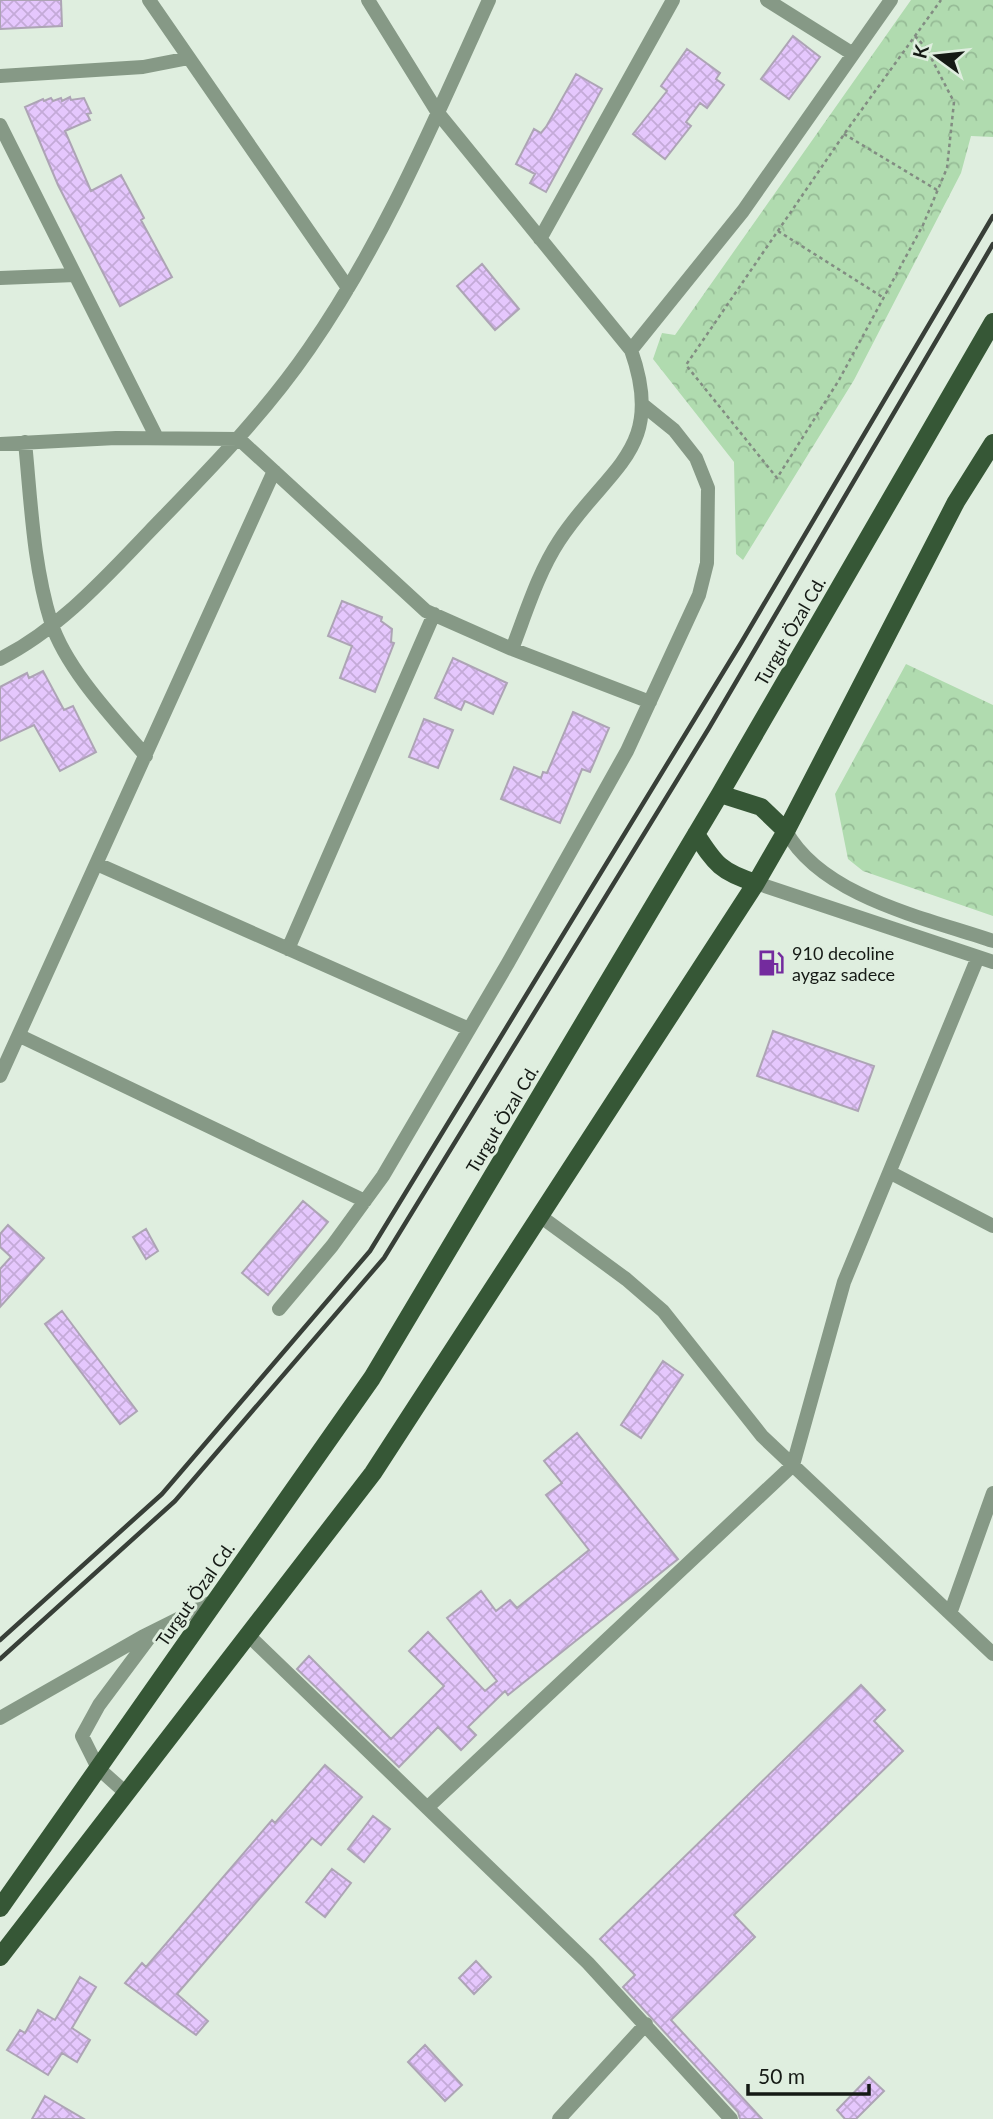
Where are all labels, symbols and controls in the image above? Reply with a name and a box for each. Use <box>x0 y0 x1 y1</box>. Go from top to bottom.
north arrow <box>902 21 972 91</box>
text: K <box>907 41 933 61</box>
street label: Turgut Özal Cd. <box>750 573 830 689</box>
place label: 910 decoline aygaz sadece <box>792 942 895 985</box>
fuel station icon: 910 decoline aygaz sadece <box>756 948 786 978</box>
street label: Turgut Özal Cd. <box>461 1061 543 1177</box>
street label: Turgut Özal Cd. <box>151 1538 239 1650</box>
scale bar <box>748 2052 869 2096</box>
text: 50 m <box>758 2063 805 2088</box>

